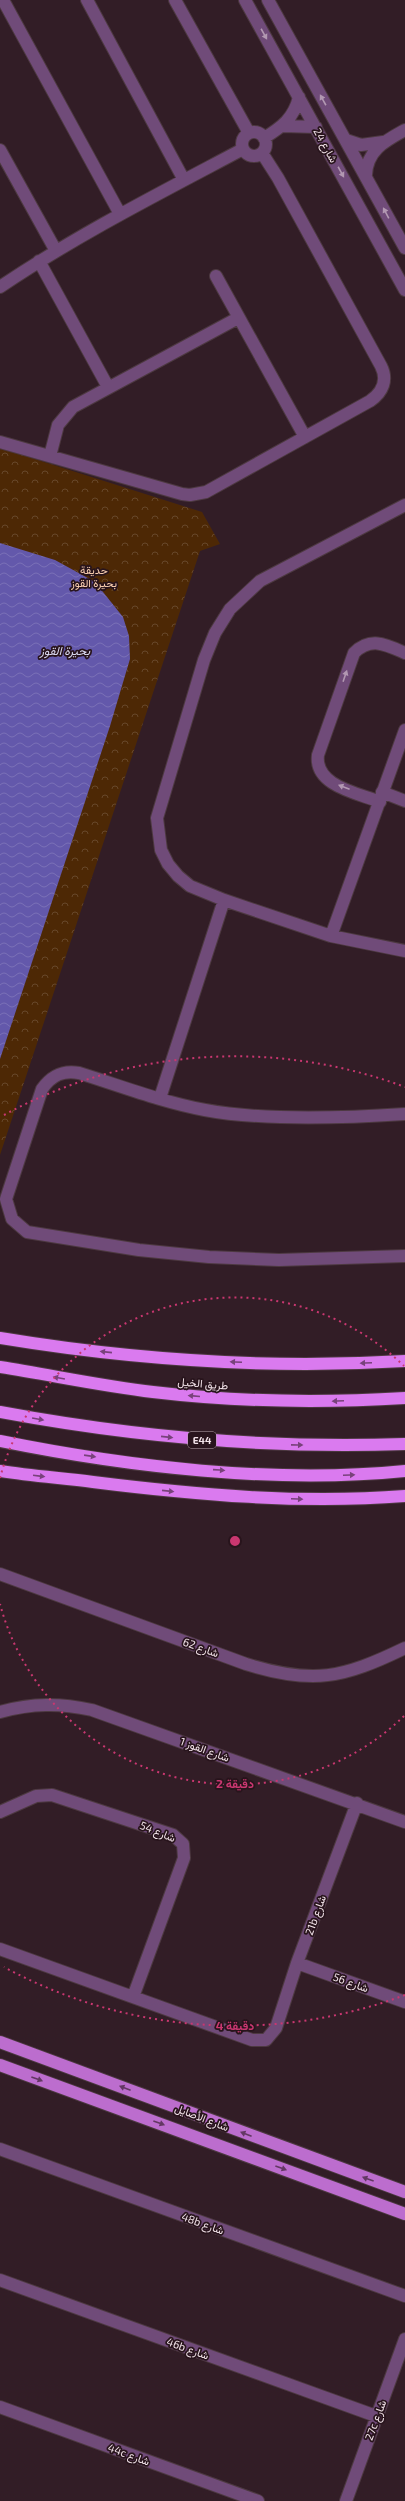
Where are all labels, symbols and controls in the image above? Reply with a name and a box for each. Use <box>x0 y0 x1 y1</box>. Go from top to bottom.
one-way arrow <box>261 28 268 40</box>
one-way arrow <box>320 94 327 105</box>
street label: شارع 24 <box>309 125 341 166</box>
one-way arrow <box>337 166 344 178</box>
one-way arrow <box>383 207 390 219</box>
park label: حديقة بحيرة القوز <box>70 563 117 590</box>
water label: بحيرة القوز <box>39 643 91 659</box>
one-way arrow <box>342 670 348 682</box>
one-way arrow <box>337 784 349 790</box>
one-way arrow <box>100 1349 112 1356</box>
one-way arrow <box>229 1359 242 1365</box>
one-way arrow <box>359 1360 372 1366</box>
one-way arrow <box>53 1374 65 1380</box>
street label: طريق الخيل <box>177 1374 229 1393</box>
one-way arrow <box>188 1393 200 1399</box>
one-way arrow <box>331 1398 344 1404</box>
one-way arrow <box>32 1416 44 1422</box>
road number: E44 <box>188 1432 216 1448</box>
one-way arrow <box>161 1433 173 1440</box>
one-way arrow <box>291 1441 303 1448</box>
one-way arrow <box>84 1453 96 1459</box>
one-way arrow <box>213 1467 225 1474</box>
one-way arrow <box>343 1472 356 1478</box>
one-way arrow <box>33 1473 45 1479</box>
one-way arrow <box>162 1488 174 1494</box>
one-way arrow <box>291 1496 304 1502</box>
centre of rings <box>228 1534 242 1548</box>
street label: شارع 62 <box>181 1635 221 1661</box>
street label: شارع القوز 1 <box>178 1734 232 1766</box>
text: 2 دقيقة <box>216 1776 254 1791</box>
street label: شارع 54 <box>138 1818 178 1846</box>
street label: 21b شارع <box>302 1893 330 1937</box>
street label: شارع 56 <box>331 1970 371 1996</box>
text: 4 دقيقة <box>216 2018 254 2033</box>
one-way arrow <box>31 2076 43 2082</box>
one-way arrow <box>118 2085 130 2091</box>
street label: شارع الأصايل <box>173 2101 231 2135</box>
one-way arrow <box>153 2121 165 2127</box>
one-way arrow <box>240 2131 252 2137</box>
one-way arrow <box>275 2165 287 2171</box>
one-way arrow <box>362 2175 374 2181</box>
street label: 48b شارع <box>179 2209 226 2239</box>
street label: 46b شارع <box>164 2334 211 2364</box>
street label: 27c شارع <box>362 2398 390 2443</box>
street label: 44c شارع <box>106 2440 152 2470</box>

